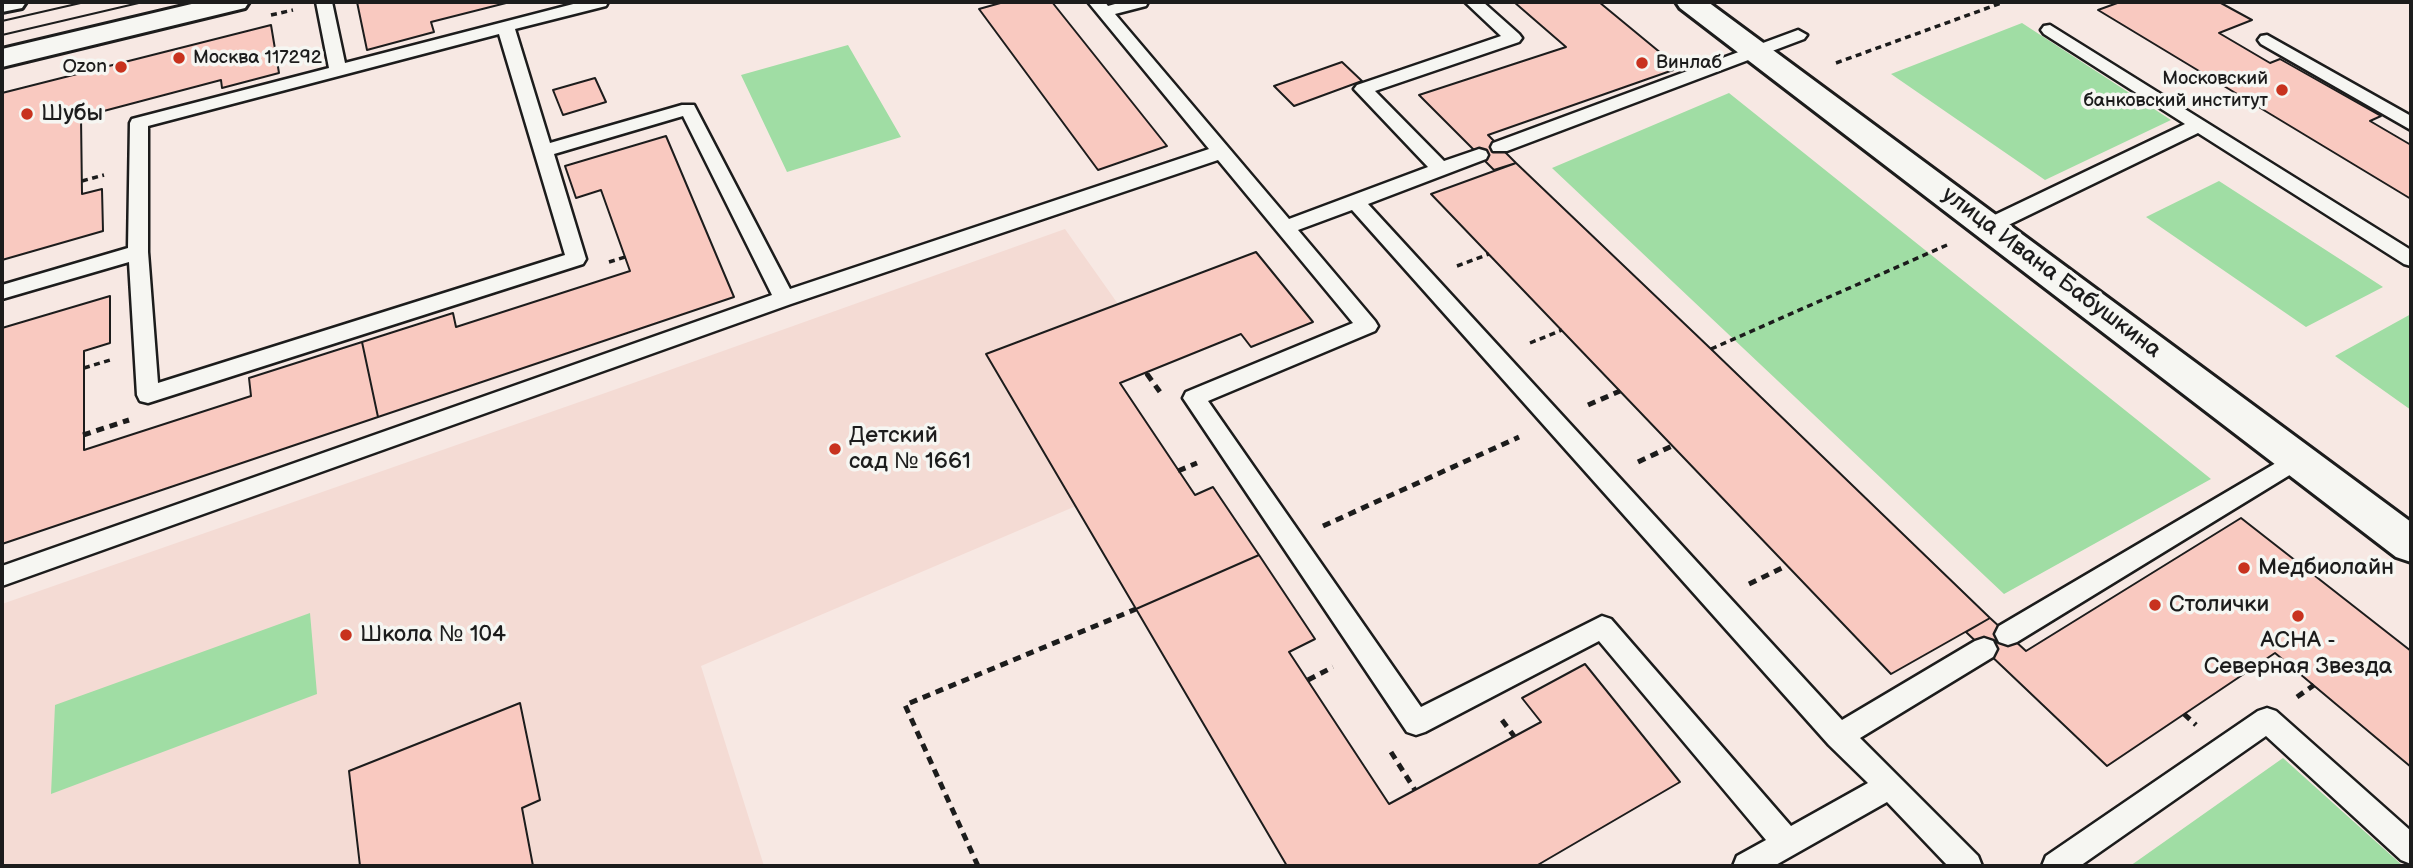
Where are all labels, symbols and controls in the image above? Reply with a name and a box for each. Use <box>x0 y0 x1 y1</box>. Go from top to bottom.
place label: Москва 117292 <box>193 47 322 69</box>
marker: Москва 117292 <box>171 50 187 66</box>
place label: Винлаб <box>1656 52 1722 74</box>
marker: Винлаб <box>1634 55 1650 71</box>
place label: Ozon <box>62 56 107 78</box>
marker: Ozon <box>113 59 129 75</box>
place label: Московский банковский институт <box>2083 68 2268 112</box>
marker: Московский банковский институт <box>2274 82 2290 98</box>
place label: Шубы <box>41 100 103 128</box>
marker: Шубы <box>19 106 35 122</box>
street label: улица Ивана Бабушкина <box>1936 181 2166 365</box>
place label: Детский сад № 1661 <box>849 422 971 476</box>
marker: Детский сад № 1661 <box>827 441 843 457</box>
place label: Медбиолайн <box>2258 554 2394 582</box>
marker: Медбиолайн <box>2236 560 2252 576</box>
place label: Столички <box>2169 591 2269 619</box>
marker: Столички <box>2147 597 2163 613</box>
marker: АСНА - Северная Звезда <box>2290 608 2306 624</box>
place label: Школа № 104 <box>360 621 506 649</box>
marker: Школа № 104 <box>338 627 354 643</box>
place label: АСНА - Северная Звезда <box>2204 627 2392 681</box>

